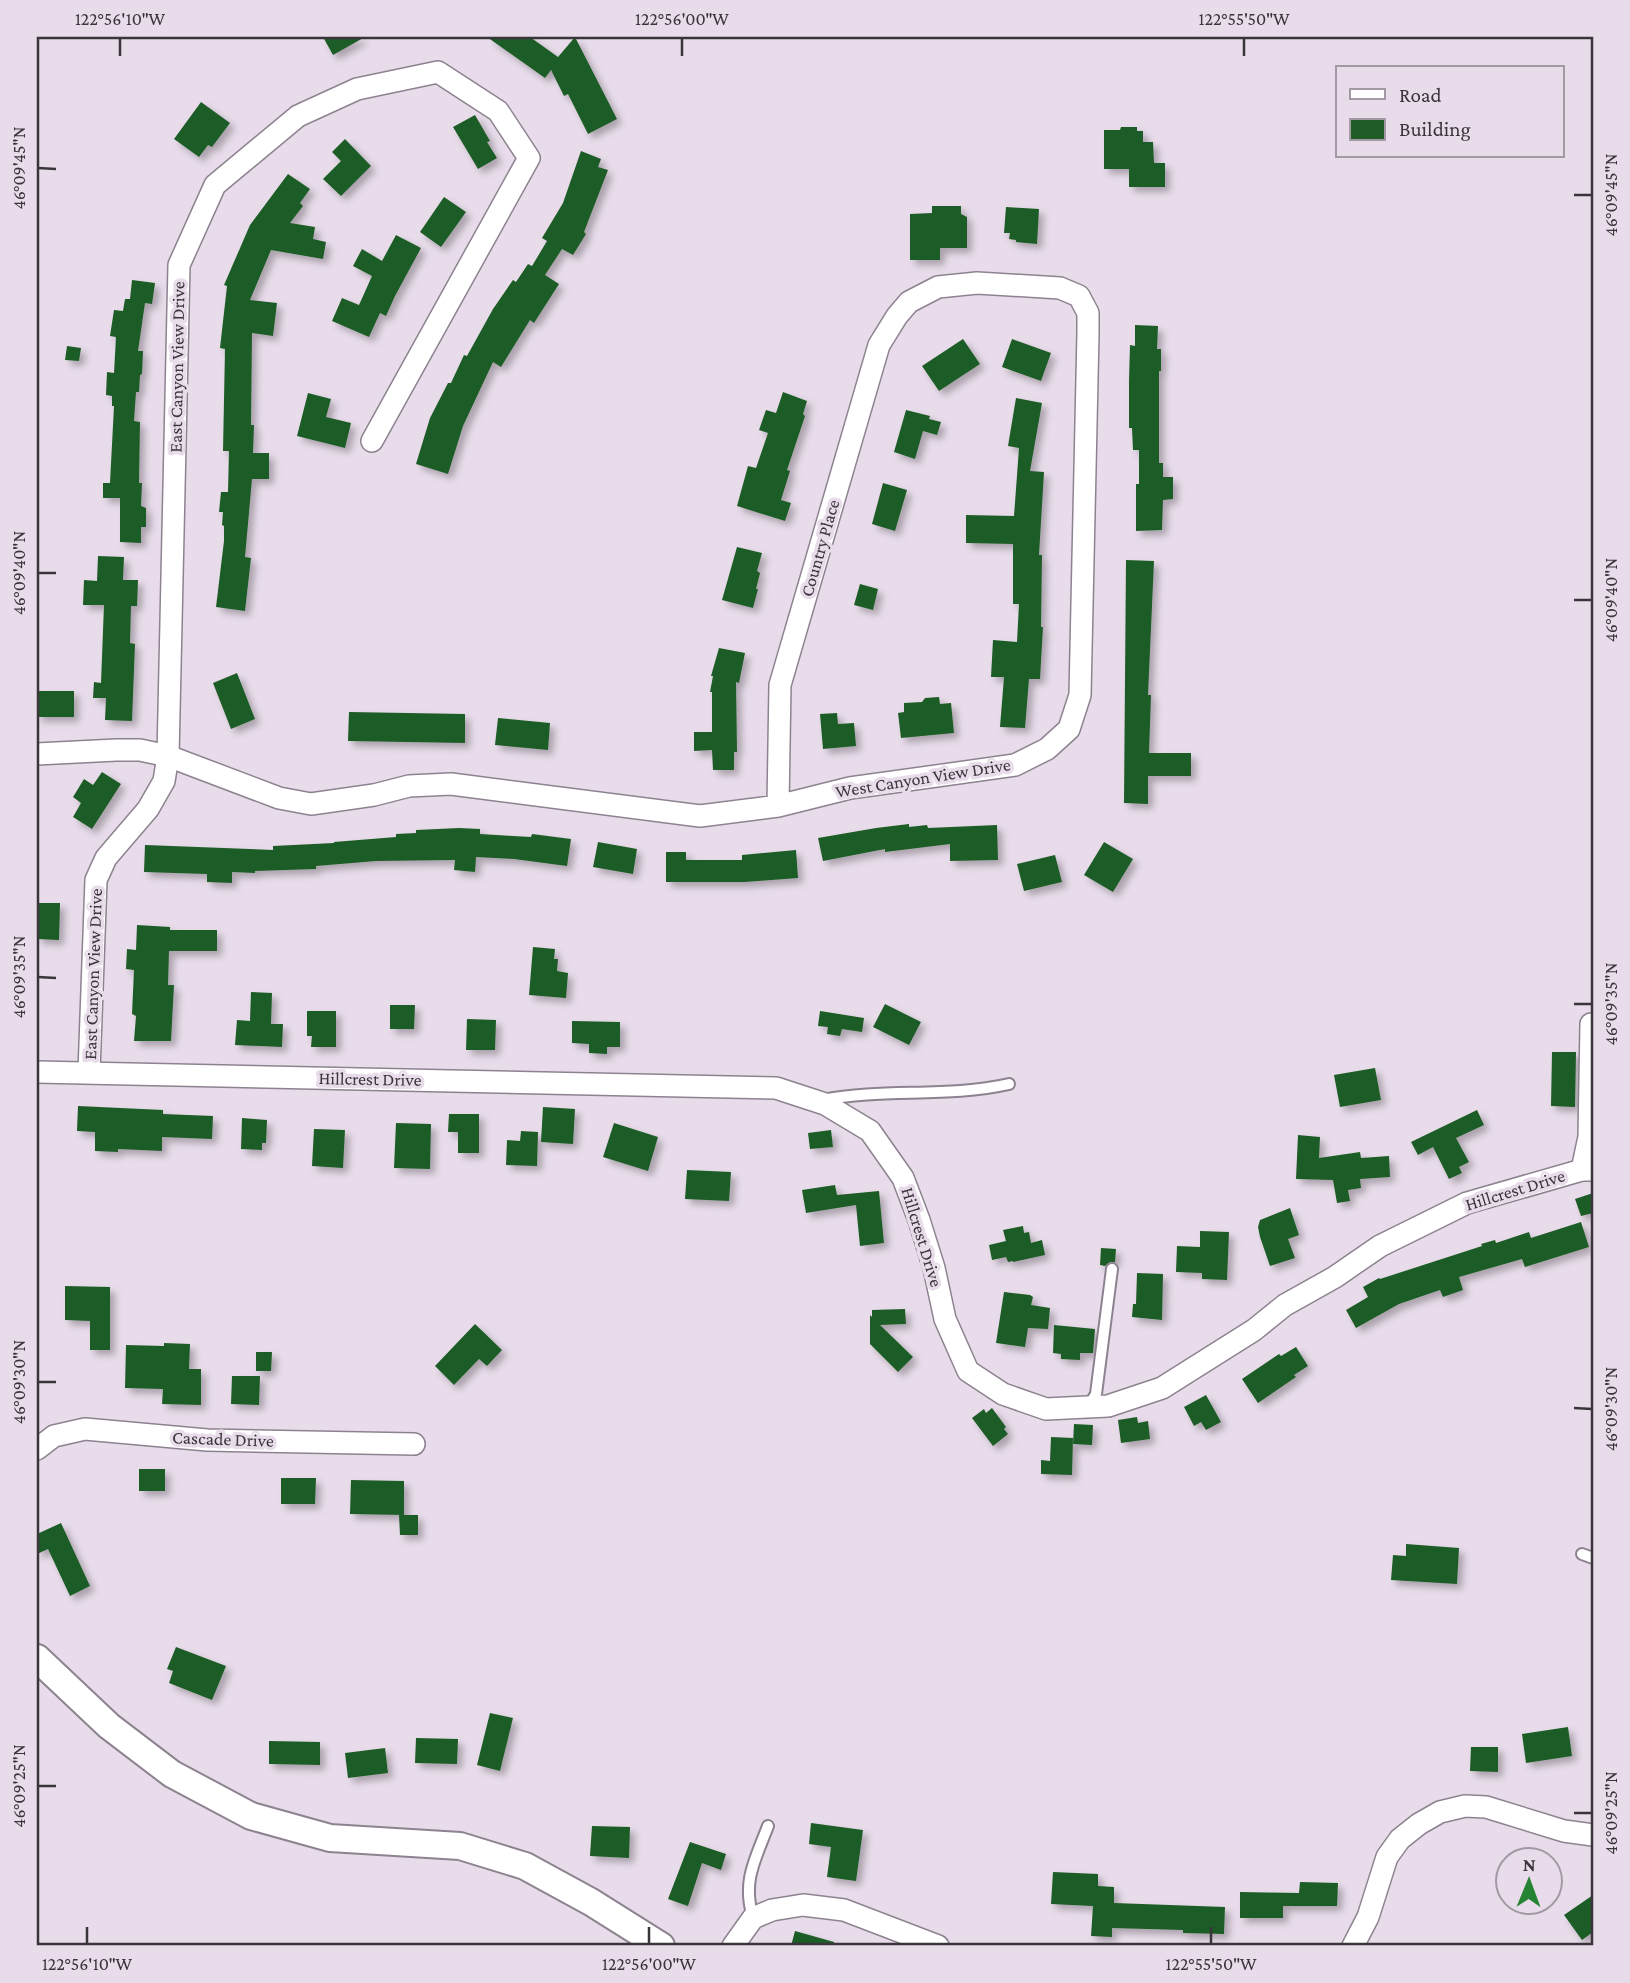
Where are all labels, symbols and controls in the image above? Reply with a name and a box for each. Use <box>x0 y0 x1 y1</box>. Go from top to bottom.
text: 122°56'10"W <box>75 9 166 29</box>
text: 122°56'00"W <box>635 9 729 29</box>
text: 122°55'50"W <box>1198 9 1290 29</box>
legend <box>1336 66 1564 158</box>
text: Road <box>1399 83 1442 107</box>
text: Building <box>1399 117 1471 141</box>
text: 46°09'45"N <box>9 126 29 210</box>
text: 46°09'45"N <box>1601 153 1621 237</box>
street label: East Canyon View Drive <box>166 281 188 453</box>
street label: Country Place <box>797 497 843 599</box>
text: 46°09'40"N <box>9 531 29 615</box>
text: 46°09'40"N <box>1601 558 1621 642</box>
street label: West Canyon View Drive <box>834 754 1012 802</box>
street label: East Canyon View Drive <box>80 888 106 1060</box>
text: 46°09'35"N <box>9 935 29 1019</box>
text: 46°09'35"N <box>1601 962 1621 1046</box>
street label: Hillcrest Drive <box>318 1068 422 1090</box>
street label: Hillcrest Drive <box>1463 1165 1567 1215</box>
street label: Hillcrest Drive <box>897 1185 947 1289</box>
text: 46°09'30"N <box>9 1340 29 1424</box>
text: 46°09'30"N <box>1601 1367 1621 1451</box>
street label: Cascade Drive <box>172 1427 274 1451</box>
text: 46°09'25"N <box>9 1744 29 1828</box>
text: 46°09'25"N <box>1601 1771 1621 1855</box>
north arrow <box>1494 1846 1564 1916</box>
text: N <box>1523 1854 1536 1875</box>
text: 122°56'10"W <box>42 1954 133 1974</box>
text: 122°56'00"W <box>602 1954 696 1974</box>
text: 122°55'50"W <box>1165 1954 1257 1974</box>

